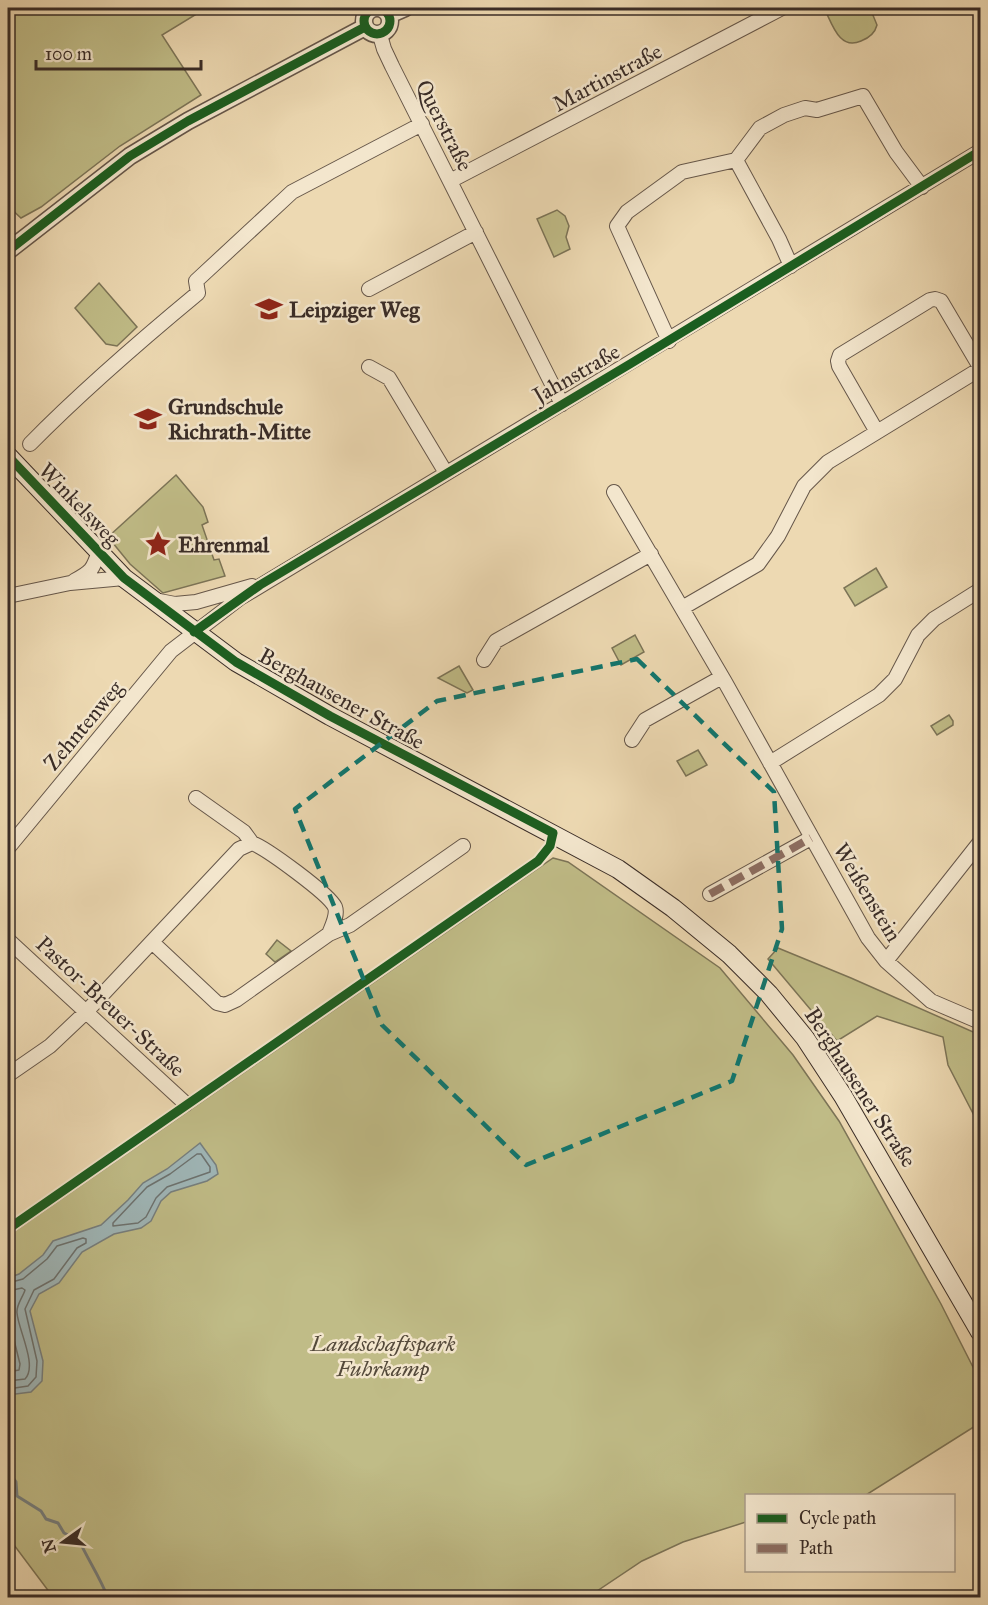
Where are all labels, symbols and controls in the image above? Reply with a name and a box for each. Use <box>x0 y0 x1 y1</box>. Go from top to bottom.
scale bar <box>36 33 201 71</box>
street label: Martinstraße <box>548 37 666 118</box>
text: 100 m <box>45 43 92 65</box>
street label: Querstraße <box>410 75 479 175</box>
school or university icon: Leipziger Weg <box>254 294 284 324</box>
place label: Leipziger Weg <box>289 296 420 323</box>
street label: Jahnstraße <box>526 338 624 410</box>
place label: Grundschule Richrath-Mitte <box>168 393 311 445</box>
school or university icon: Grundschule Richrath-Mitte <box>133 404 163 434</box>
street label: Winkelsweg <box>33 457 127 552</box>
place icon: Ehrenmal <box>143 529 173 559</box>
place label: Ehrenmal <box>178 531 270 558</box>
street label: Berghausener Straße <box>254 642 429 755</box>
street label: Zehntenweg <box>38 674 129 776</box>
street label: Weißenstein <box>828 838 908 947</box>
street label: Pastor-Breuer-Straße <box>30 930 191 1082</box>
street label: Berghausener Straße <box>799 1002 922 1172</box>
park label: Landschaftspark Fuhrkamp <box>309 1330 456 1382</box>
legend <box>745 1494 955 1572</box>
text: Cycle path <box>799 1507 876 1529</box>
north arrow <box>33 1512 93 1572</box>
text: N <box>38 1536 60 1555</box>
text: Path <box>799 1537 833 1559</box>

